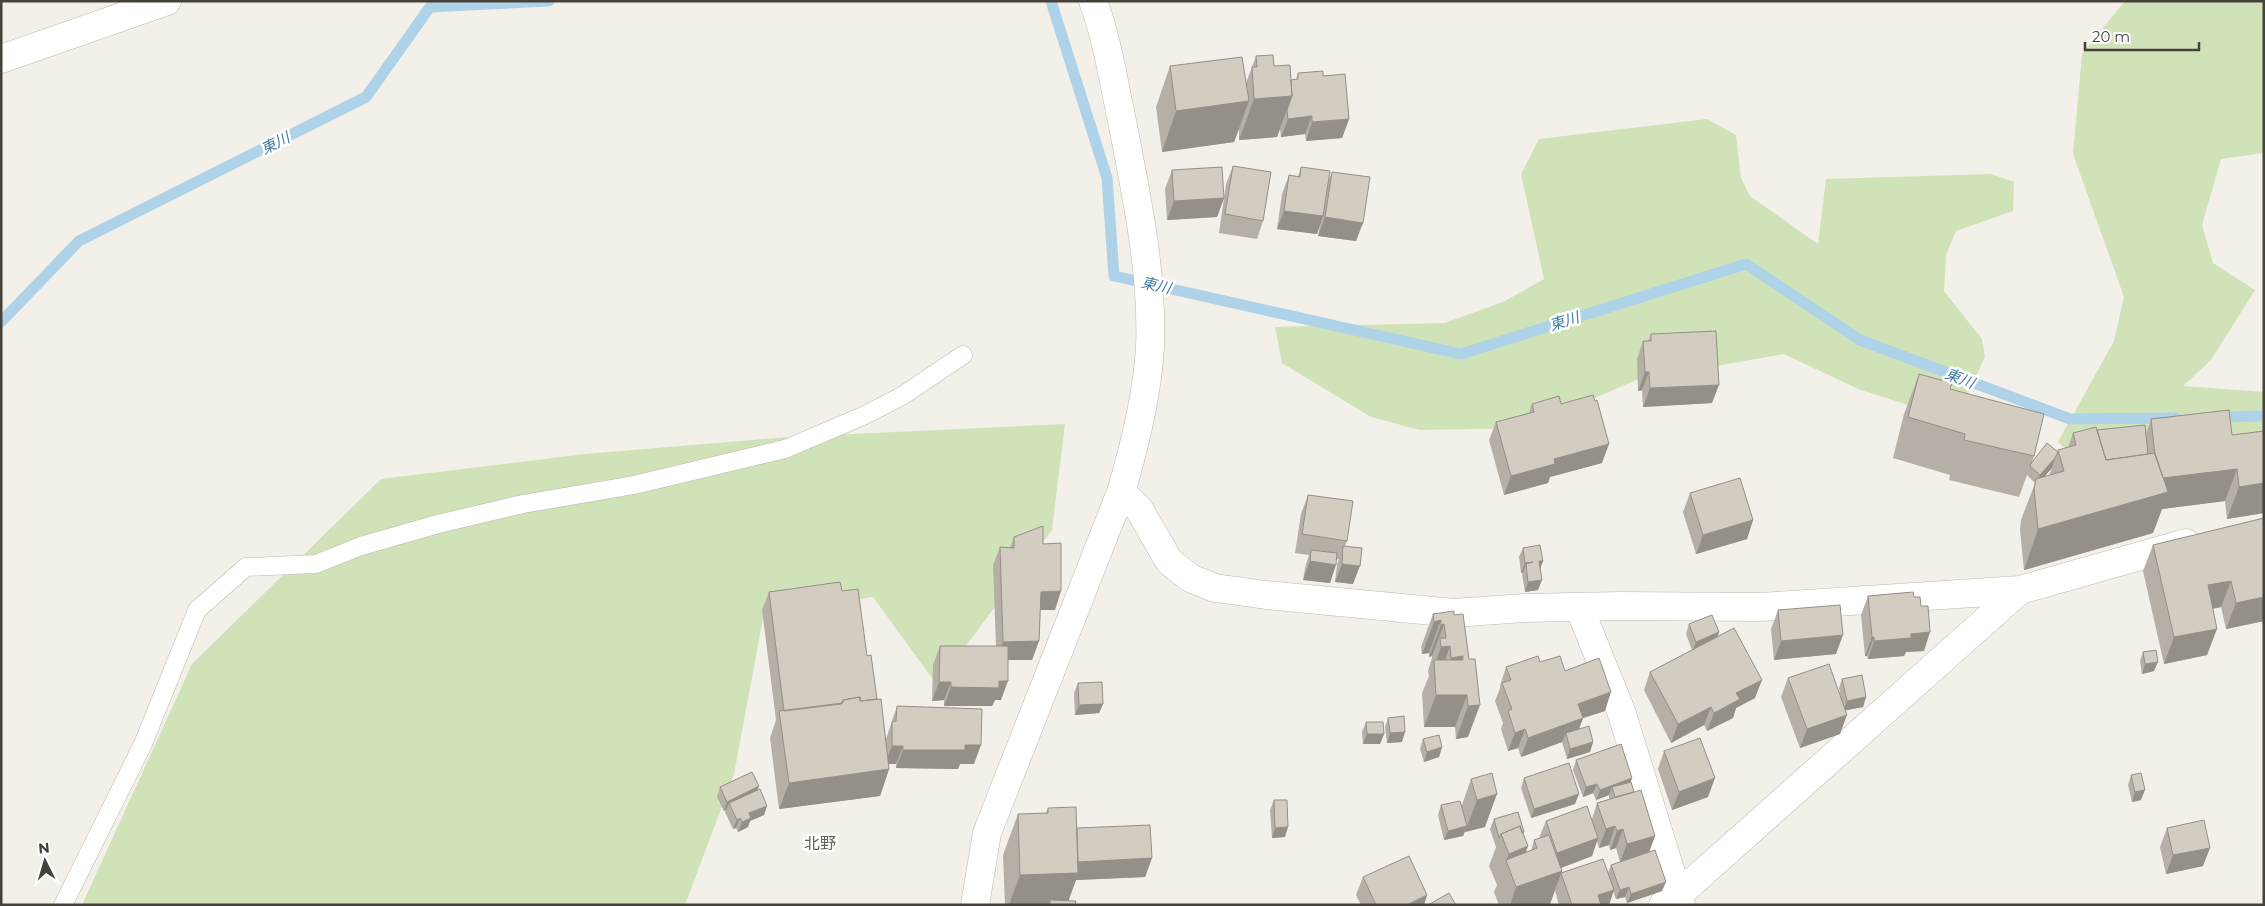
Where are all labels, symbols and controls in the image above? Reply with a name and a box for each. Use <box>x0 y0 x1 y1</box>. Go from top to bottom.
scale bar <box>2085 20 2199 52</box>
text: 20 m <box>2092 27 2130 46</box>
water label: 東川 <box>257 127 294 158</box>
water label: 東川 <box>1139 272 1175 298</box>
water label: 東川 <box>1547 307 1583 335</box>
water label: 東川 <box>1943 364 1979 393</box>
district label: 北野 <box>804 834 836 853</box>
north arrow <box>20 836 70 886</box>
text: N <box>37 839 50 858</box>

